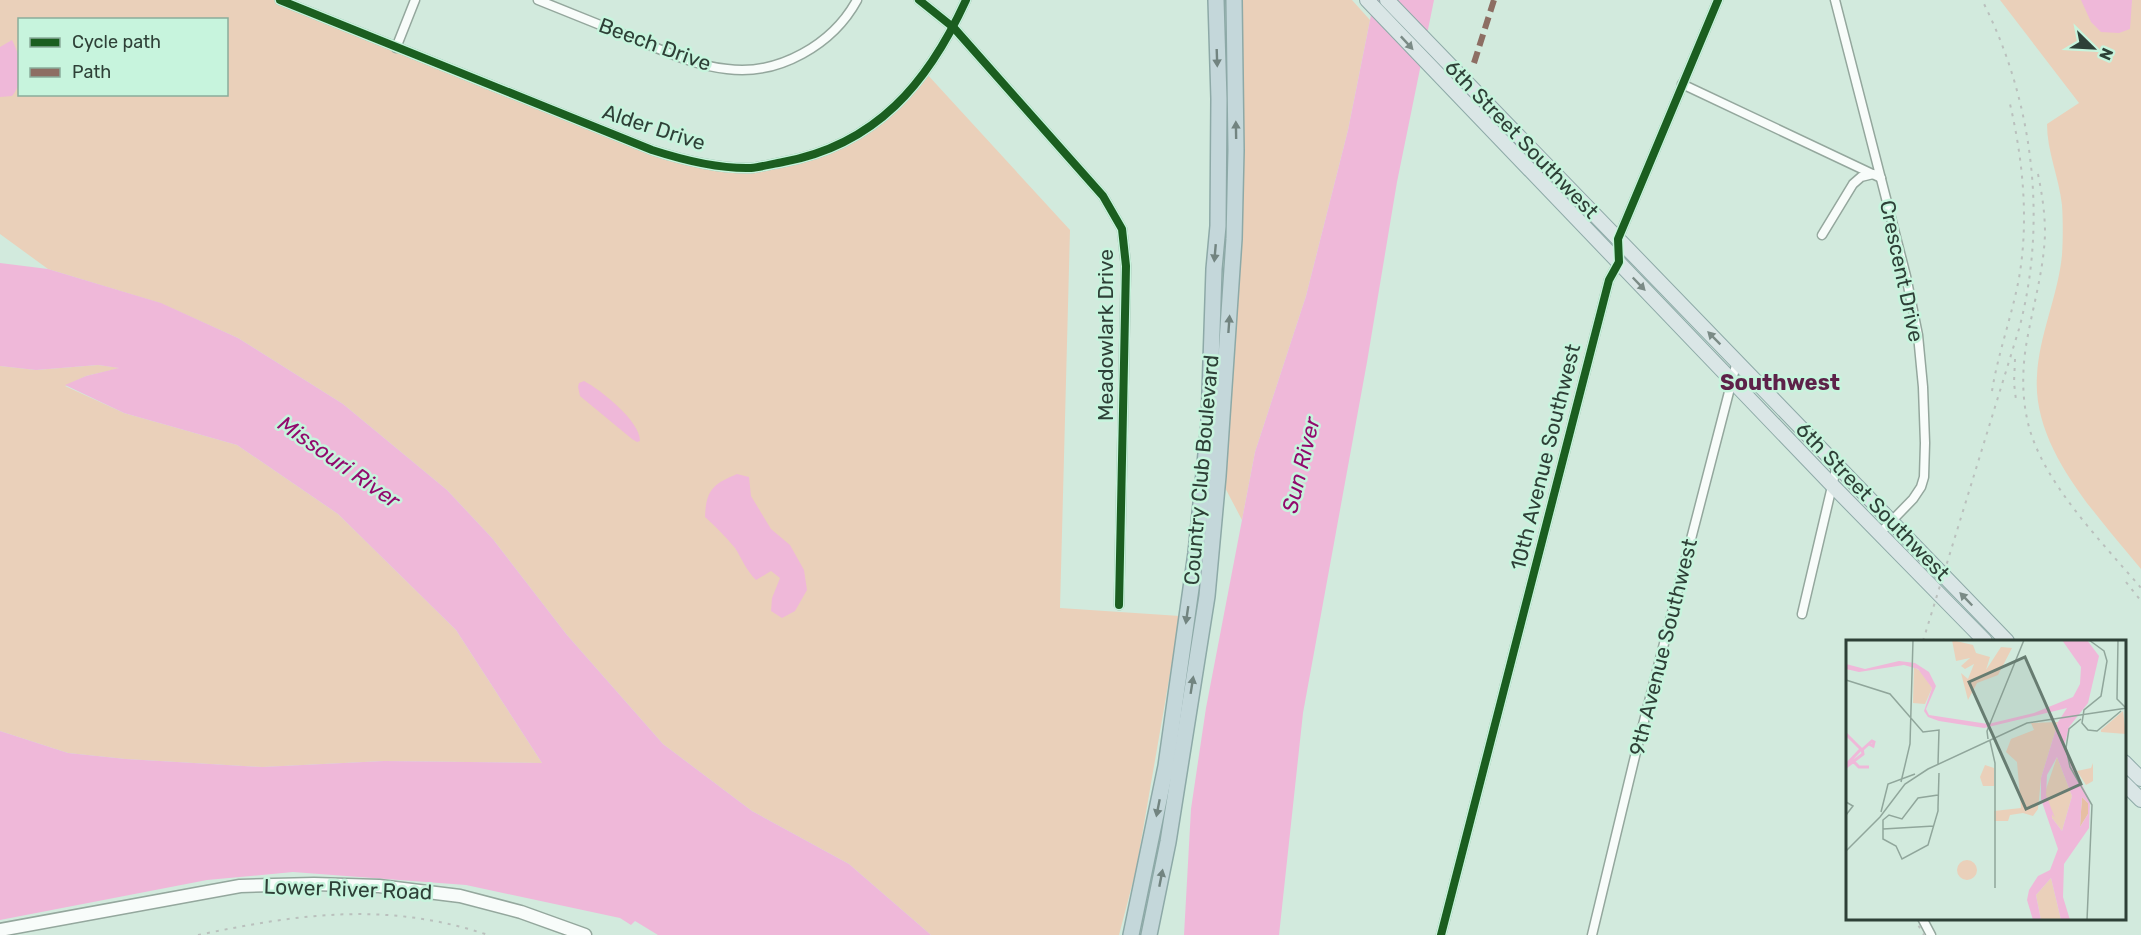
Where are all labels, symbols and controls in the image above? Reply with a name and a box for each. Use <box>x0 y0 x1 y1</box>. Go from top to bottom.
street label: Beech Drive <box>595 12 715 76</box>
legend <box>18 18 228 96</box>
north arrow <box>2063 18 2123 78</box>
text: Cycle path <box>72 31 161 53</box>
one-way arrow <box>1400 35 1413 50</box>
text: N <box>2095 45 2117 63</box>
one-way arrow <box>1213 49 1222 68</box>
street label: 6th Street Southwest <box>1440 55 1604 223</box>
text: Path <box>72 61 111 83</box>
street label: Alder Drive <box>599 99 709 155</box>
one-way arrow <box>1231 120 1241 139</box>
street label: Crescent Drive <box>1875 198 1929 344</box>
one-way arrow <box>1210 244 1220 263</box>
street label: Meadowlark Drive <box>1093 249 1118 421</box>
one-way arrow <box>1632 276 1646 291</box>
one-way arrow <box>1224 315 1234 334</box>
one-way arrow <box>1708 331 1722 345</box>
street label: 10th Avenue Southwest <box>1505 341 1585 573</box>
street label: Country Club Boulevard <box>1178 354 1224 586</box>
district label: Southwest <box>1720 369 1840 396</box>
water label: Missouri River <box>273 410 406 515</box>
water label: Sun River <box>1276 413 1326 516</box>
street label: 6th Street Southwest <box>1791 417 1955 585</box>
street label: 9th Avenue Southwest <box>1624 536 1702 758</box>
one-way arrow <box>1960 592 1974 606</box>
one-way arrow <box>1183 606 1192 625</box>
inset map <box>1846 640 2126 920</box>
one-way arrow <box>1188 676 1197 695</box>
one-way arrow <box>1153 798 1162 817</box>
one-way arrow <box>1156 868 1166 887</box>
street label: Lower River Road <box>263 874 433 904</box>

